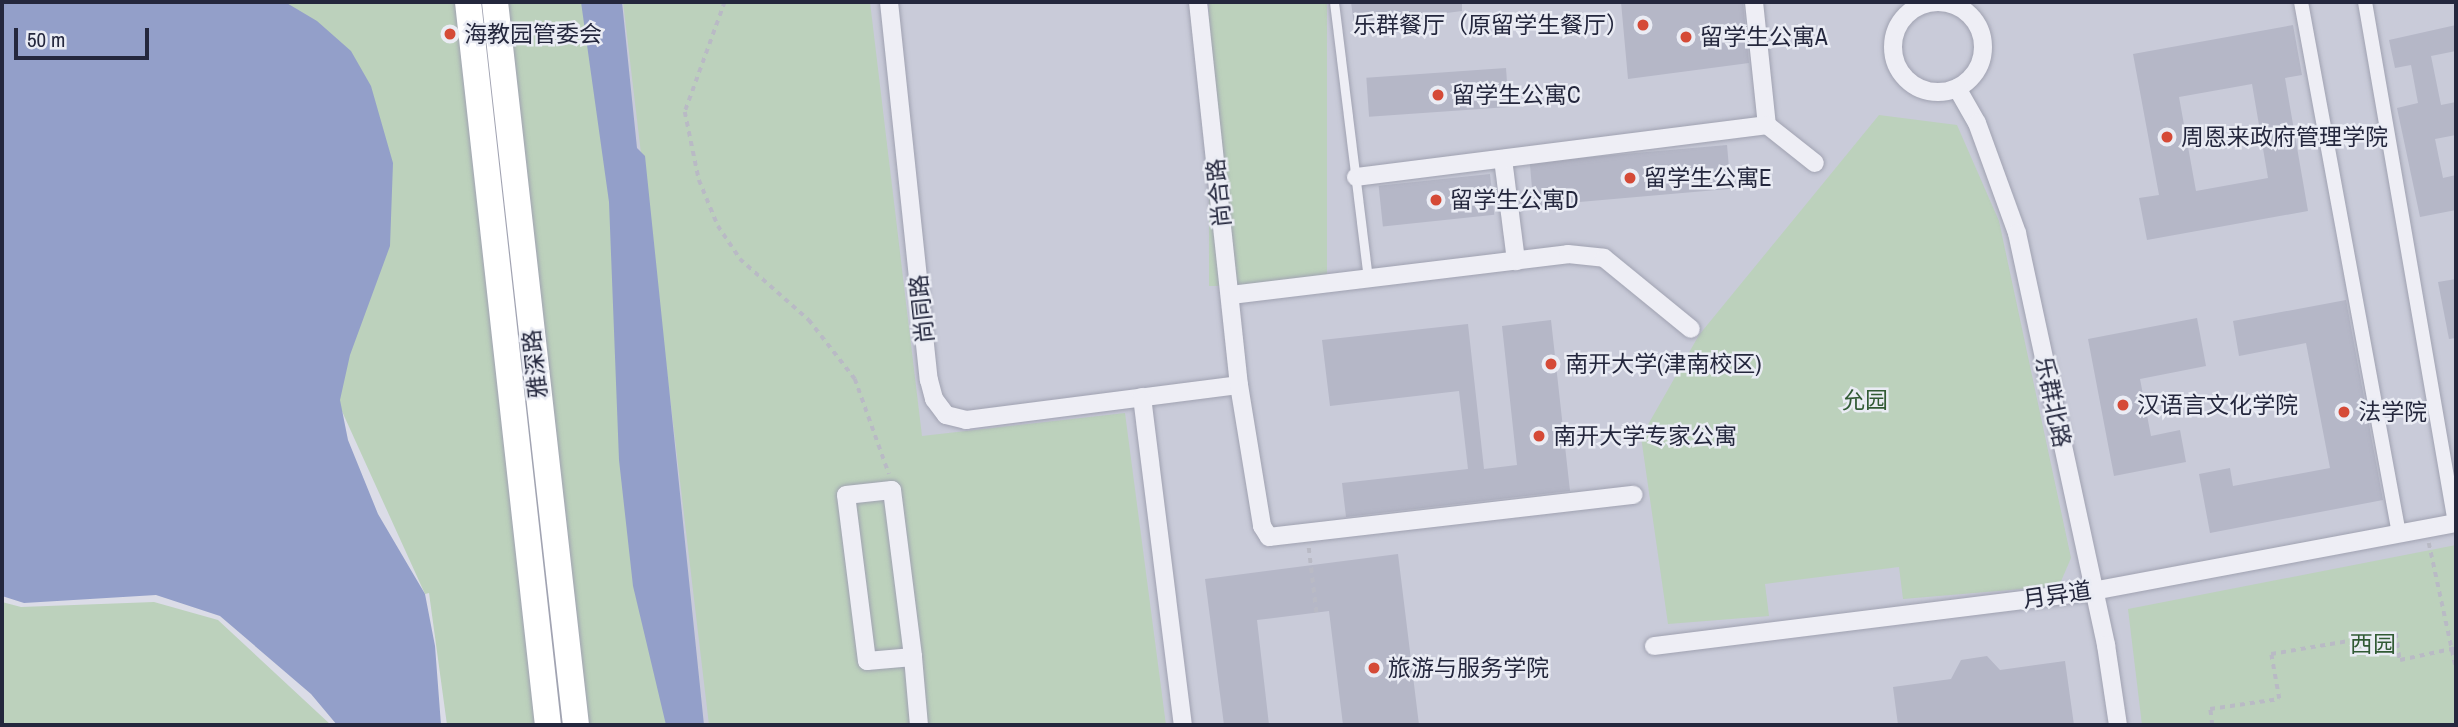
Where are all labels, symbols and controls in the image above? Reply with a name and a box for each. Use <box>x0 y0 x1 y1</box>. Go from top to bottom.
place label: 乐群餐厅（原留学生餐厅） <box>1353 11 1629 39</box>
scale bar <box>18 14 152 58</box>
marker: 乐群餐厅（原留学生餐厅） <box>1635 17 1651 33</box>
place label: 海教园管委会 <box>464 20 602 48</box>
place label: 留学生公寓A <box>1700 23 1828 51</box>
text: 50 m <box>27 25 65 54</box>
marker: 海教园管委会 <box>442 26 458 42</box>
marker: 留学生公寓A <box>1678 29 1694 45</box>
place label: 留学生公寓C <box>1452 81 1581 109</box>
marker: 留学生公寓C <box>1430 87 1446 103</box>
place label: 周恩来政府管理学院 <box>2181 123 2388 151</box>
marker: 周恩来政府管理学院 <box>2159 129 2175 145</box>
street label: 尚合路 <box>1202 157 1236 229</box>
place label: 留学生公寓E <box>1644 164 1772 192</box>
marker: 留学生公寓E <box>1622 170 1638 186</box>
place label: 留学生公寓D <box>1450 186 1579 214</box>
marker: 留学生公寓D <box>1428 192 1444 208</box>
street label: 尚同路 <box>905 273 939 345</box>
street label: 雅深路 <box>518 328 552 400</box>
place label: 南开大学(津南校区) <box>1565 350 1762 378</box>
street label: 乐群北路 <box>2030 354 2076 450</box>
marker: 南开大学(津南校区) <box>1543 356 1559 372</box>
park label: 允园 <box>1842 386 1888 414</box>
place label: 汉语言文化学院 <box>2137 391 2298 419</box>
marker: 汉语言文化学院 <box>2115 397 2131 413</box>
place label: 法学院 <box>2358 398 2427 426</box>
marker: 法学院 <box>2336 404 2352 420</box>
place label: 南开大学专家公寓 <box>1553 422 1737 450</box>
marker: 南开大学专家公寓 <box>1531 428 1547 444</box>
street label: 月异道 <box>2021 577 2093 613</box>
park label: 西园 <box>2350 630 2396 658</box>
place label: 旅游与服务学院 <box>1388 654 1549 682</box>
marker: 旅游与服务学院 <box>1366 660 1382 676</box>

